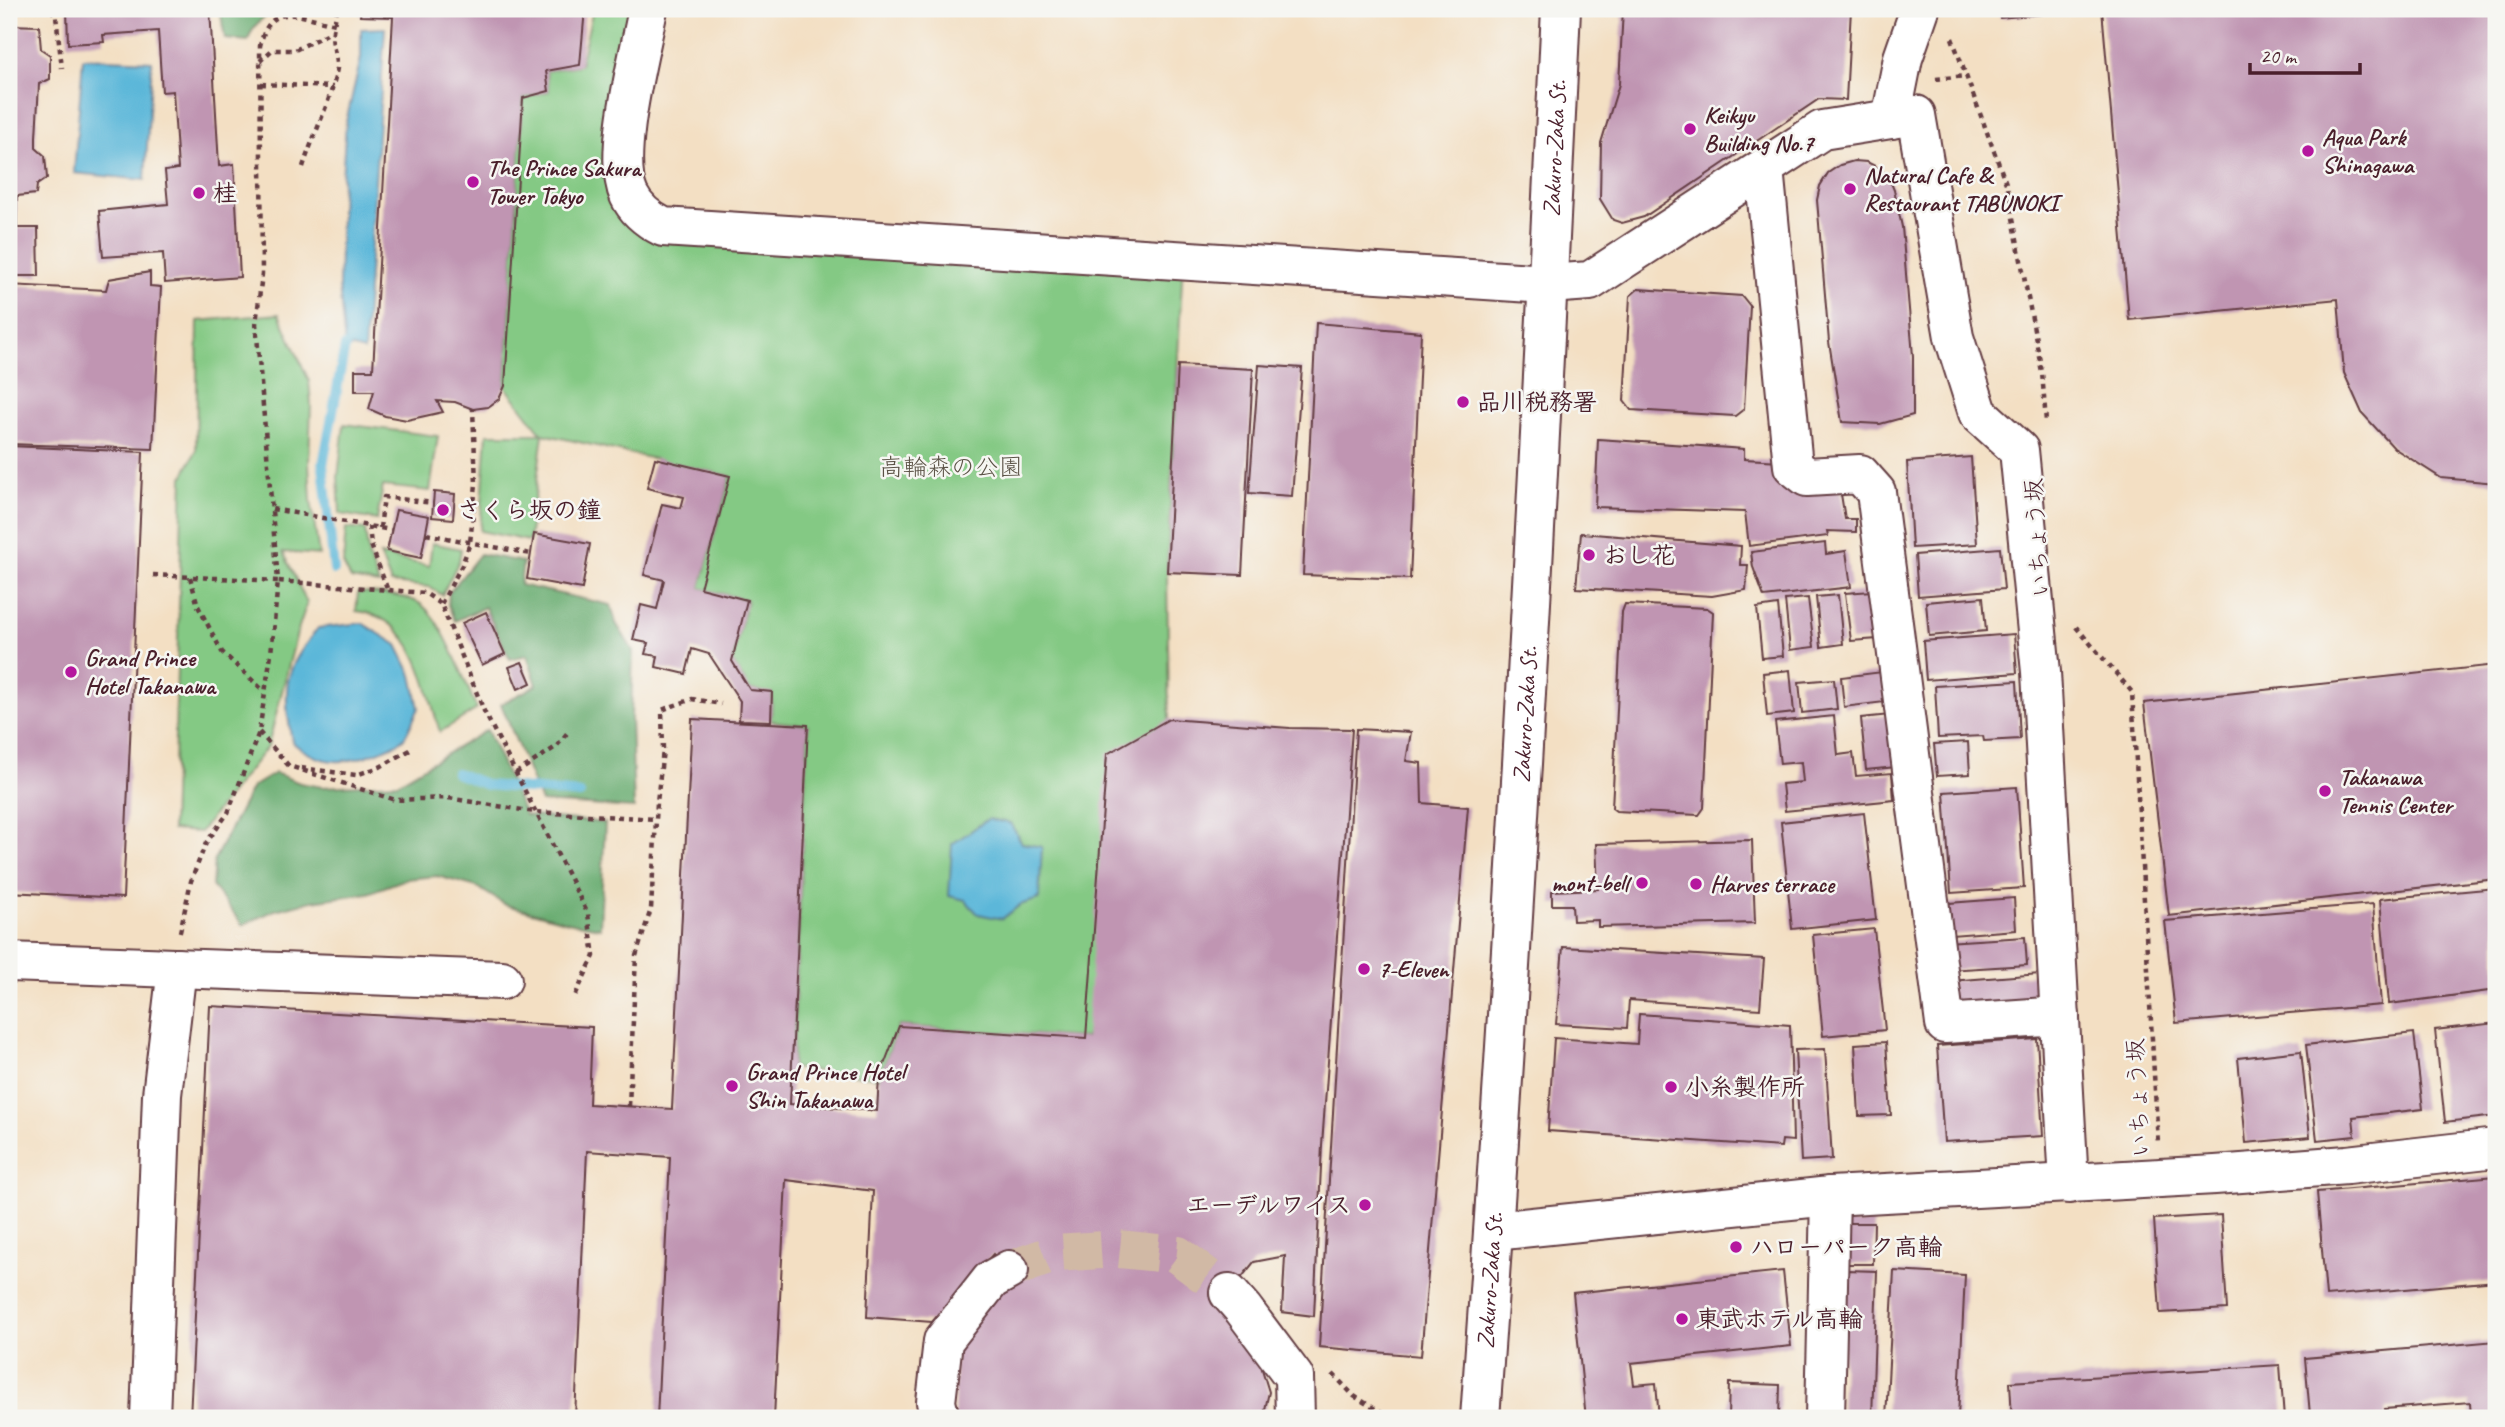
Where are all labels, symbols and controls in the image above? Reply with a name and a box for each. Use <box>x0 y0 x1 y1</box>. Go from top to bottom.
scale bar <box>2250 32 2360 76</box>
text: 20 m <box>2260 43 2298 69</box>
street label: Zakuro-Zaka St. <box>1536 79 1573 217</box>
place label: Keikyu Building No.7 <box>1704 100 1816 158</box>
marker: Keikyu Building No.7 <box>1682 121 1698 137</box>
place label: Aqua Park Shinagawa <box>2322 122 2415 180</box>
marker: Aqua Park Shinagawa <box>2300 143 2316 159</box>
place label: The Prince Sakura Tower Tokyo <box>487 153 642 211</box>
place label: Natural Cafe & Restaurant TABUNOKI <box>1864 160 2063 218</box>
marker: The Prince Sakura Tower Tokyo <box>465 174 481 190</box>
place label: 桂 <box>213 178 237 208</box>
marker: Natural Cafe & Restaurant TABUNOKI <box>1842 181 1858 197</box>
marker: 桂 <box>191 185 207 201</box>
place label: 品川税務署 <box>1477 387 1597 417</box>
marker: 品川税務署 <box>1455 394 1471 410</box>
park label: 高輪森の公園 <box>879 452 1023 482</box>
street label: いちょう坂 <box>2018 477 2056 599</box>
place label: さくら坂の鐘 <box>457 495 601 525</box>
marker: さくら坂の鐘 <box>435 502 451 518</box>
place label: おし花 <box>1603 540 1675 570</box>
marker: おし花 <box>1581 547 1597 563</box>
place label: Grand Prince Hotel Takanawa <box>85 643 217 701</box>
street label: Zakuro-Zaka St. <box>1506 645 1544 783</box>
marker: Grand Prince Hotel Takanawa <box>63 664 79 680</box>
place label: Takanawa Tennis Center <box>2339 762 2454 820</box>
marker: Takanawa Tennis Center <box>2317 783 2333 799</box>
place label: mont-bell <box>1551 868 1633 898</box>
place label: Harves terrace <box>1710 869 1836 899</box>
marker: mont-bell <box>1634 875 1650 891</box>
marker: Harves terrace <box>1688 876 1704 892</box>
place label: 7-Eleven <box>1378 954 1451 984</box>
marker: 7-Eleven <box>1356 961 1372 977</box>
street label: いちょう坂 <box>2120 1037 2156 1159</box>
place label: Grand Prince Hotel Shin Takanawa <box>746 1057 909 1115</box>
place label: 小糸製作所 <box>1685 1072 1805 1102</box>
marker: Grand Prince Hotel Shin Takanawa <box>724 1078 740 1094</box>
marker: 小糸製作所 <box>1663 1079 1679 1095</box>
place label: エーデルワイス <box>1186 1190 1351 1220</box>
marker: エーデルワイス <box>1357 1197 1373 1213</box>
street label: Zakuro-Zaka St. <box>1470 1211 1509 1349</box>
place label: ハローパーク高輪 <box>1750 1232 1943 1262</box>
marker: ハローパーク高輪 <box>1728 1239 1744 1255</box>
place label: 東武ホテル高輪 <box>1696 1304 1864 1334</box>
marker: 東武ホテル高輪 <box>1674 1311 1690 1327</box>

